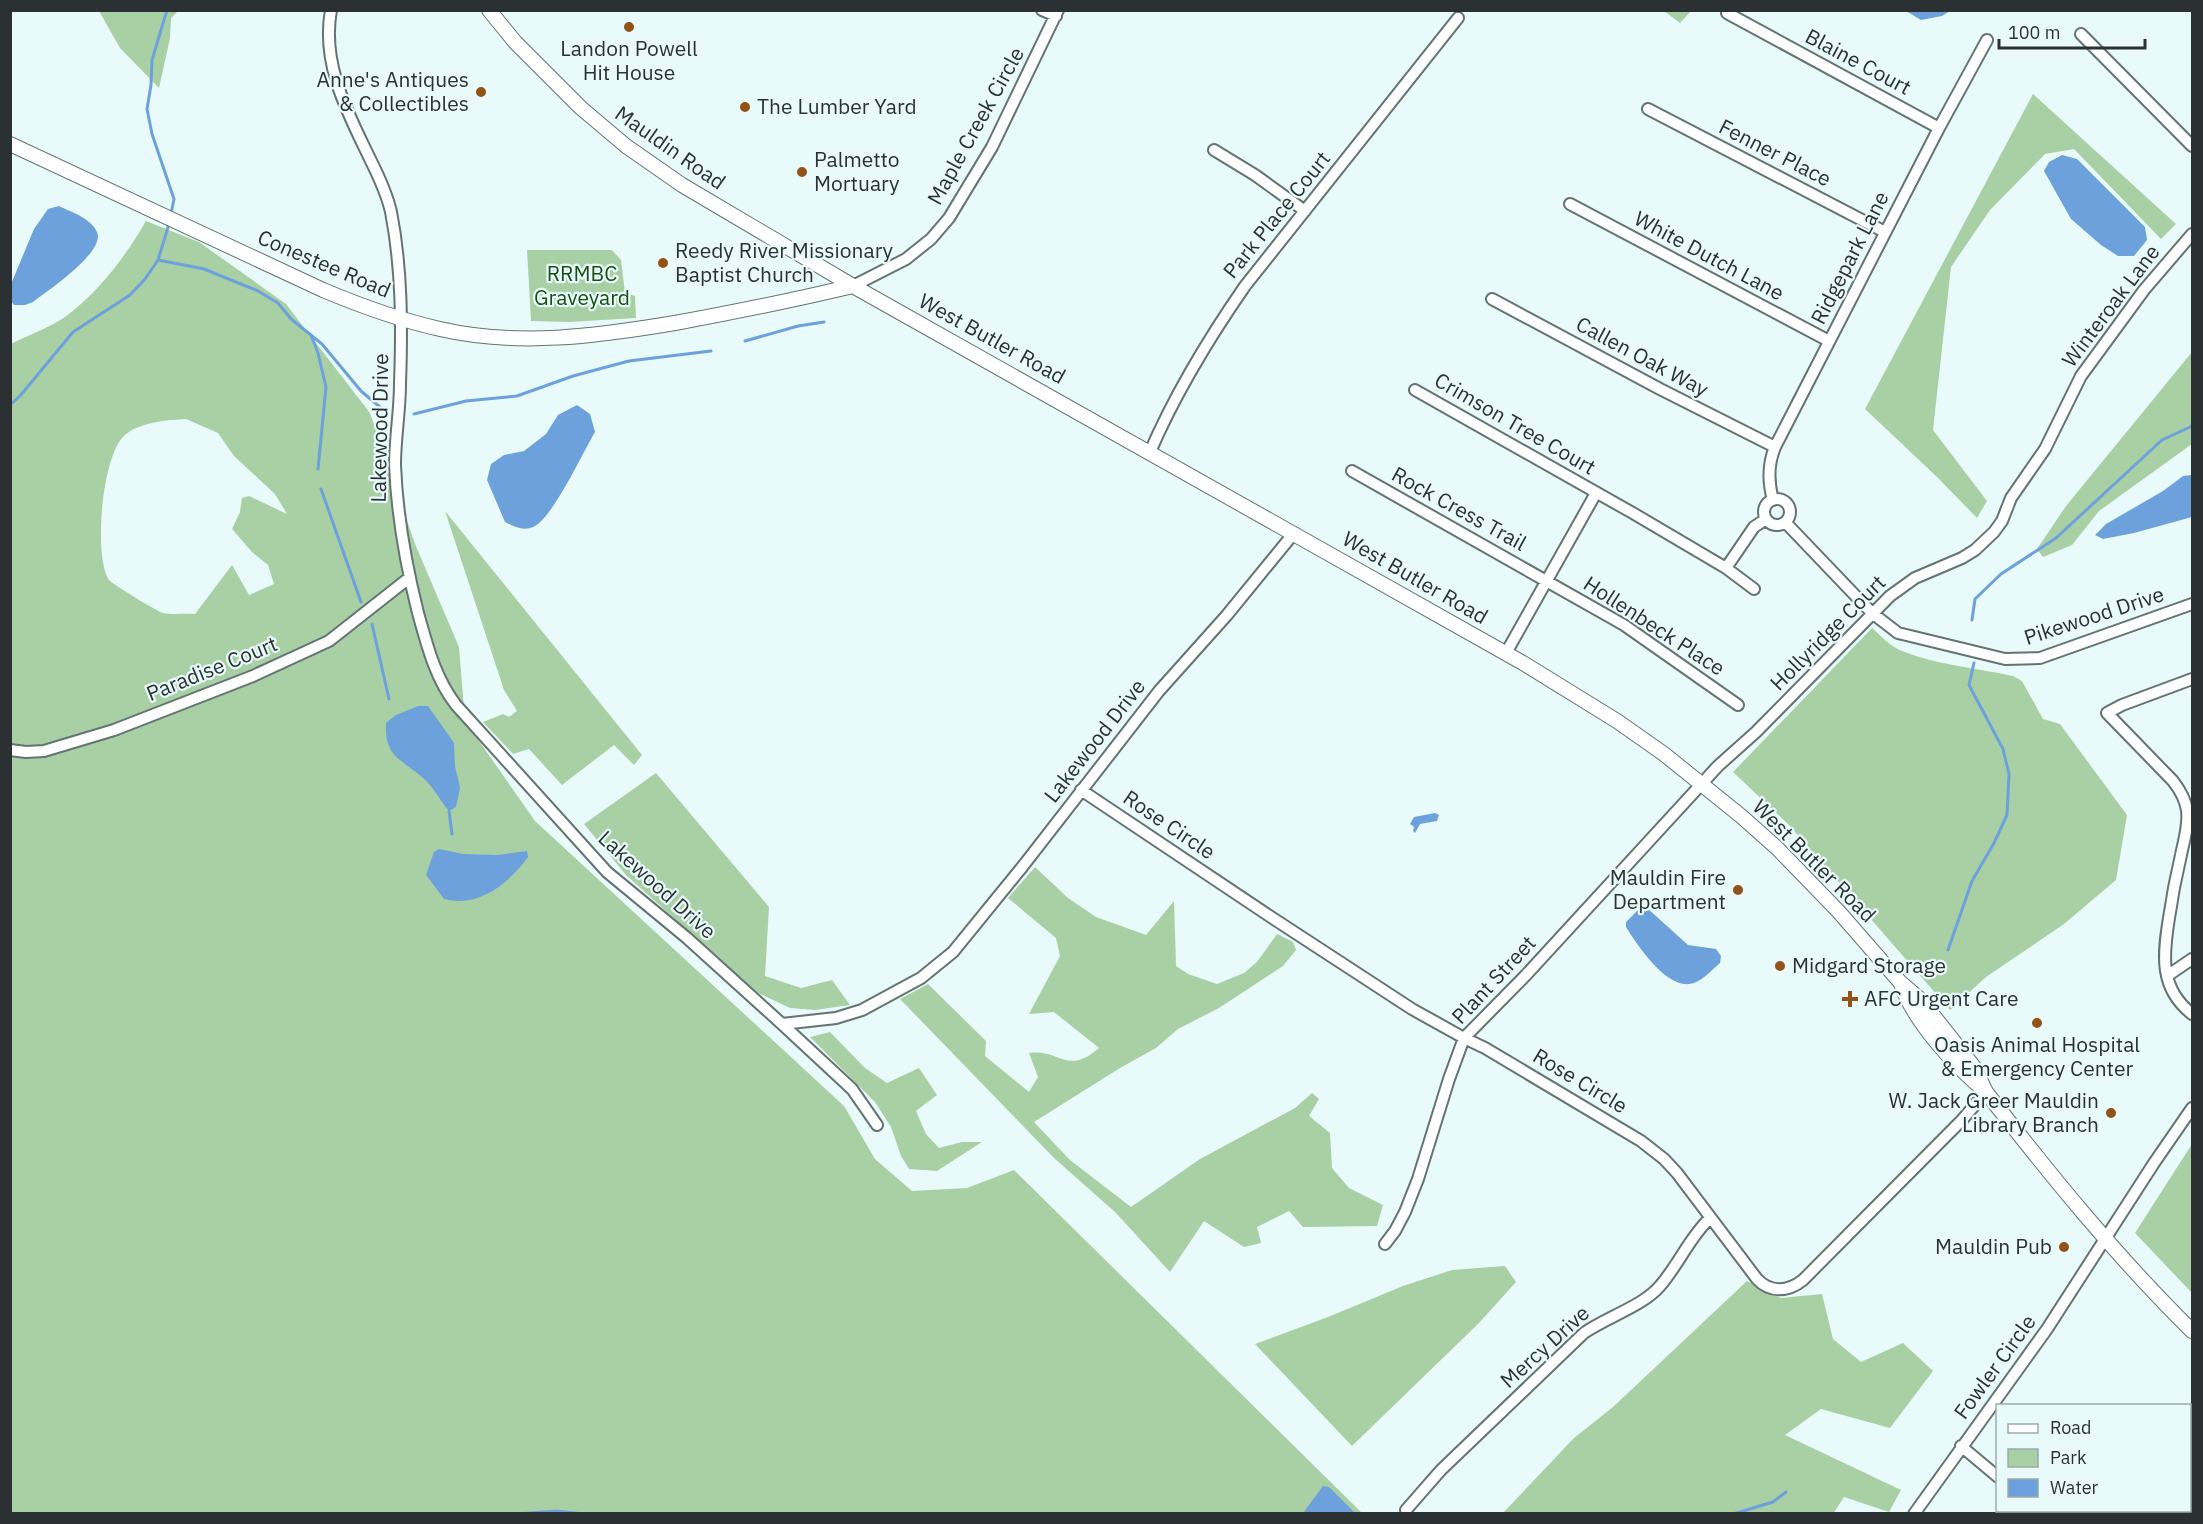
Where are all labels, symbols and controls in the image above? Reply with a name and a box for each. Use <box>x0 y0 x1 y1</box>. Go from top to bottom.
scale bar <box>1999 12 2144 50</box>
marker: Landon Powell Hit House <box>622 20 636 34</box>
street label: Blaine Court <box>1801 21 1916 101</box>
text: 100 m <box>2008 21 2060 44</box>
place label: Landon Powell Hit House <box>560 34 698 86</box>
street label: Maple Creek Circle <box>920 42 1030 209</box>
place label: Anne's Antiques & Collectibles <box>316 65 469 117</box>
marker: Anne's Antiques & Collectibles <box>474 85 488 99</box>
place label: The Lumber Yard <box>757 92 917 120</box>
street label: Mauldin Road <box>610 99 731 196</box>
marker: The Lumber Yard <box>738 100 752 114</box>
street label: Fenner Place <box>1715 112 1836 192</box>
place label: Palmetto Mortuary <box>814 145 900 197</box>
street label: Park Place Court <box>1216 145 1336 284</box>
marker: Palmetto Mortuary <box>795 165 809 179</box>
street label: Ridgepark Lane <box>1804 186 1895 329</box>
street label: White Dutch Lane <box>1630 204 1789 306</box>
street label: Conestee Road <box>254 222 395 304</box>
place label: Reedy River Missionary Baptist Church <box>675 236 894 288</box>
street label: Winteroak Lane <box>2055 238 2165 372</box>
marker: Reedy River Missionary Baptist Church <box>656 256 670 270</box>
park label: RRMBC Graveyard <box>534 259 630 311</box>
street label: West Butler Road <box>914 286 1071 390</box>
street label: Callen Oak Way <box>1571 309 1714 403</box>
street label: Lakewood Drive <box>364 353 394 503</box>
street label: Crimson Tree Court <box>1430 366 1601 481</box>
street label: Rock Cress Trail <box>1387 460 1532 557</box>
street label: West Butler Road <box>1338 524 1493 630</box>
street label: Hollyridge Court <box>1763 568 1891 696</box>
street label: Hollenbeck Place <box>1578 569 1731 681</box>
street label: Pikewood Drive <box>2020 579 2167 651</box>
street label: Paradise Court <box>142 629 281 707</box>
street label: Lakewood Drive <box>1037 673 1151 808</box>
street label: Rose Circle <box>1118 783 1221 865</box>
street label: West Butler Road <box>1747 793 1882 928</box>
street label: Lakewood Drive <box>593 824 723 945</box>
place label: Mauldin Fire Department <box>1610 863 1726 915</box>
marker: Mauldin Fire Department <box>1731 883 1745 897</box>
street label: Plant Street <box>1445 929 1542 1030</box>
place label: Midgard Storage <box>1792 951 1946 979</box>
marker: Midgard Storage <box>1773 959 1787 973</box>
place label: AFC Urgent Care <box>1864 984 2018 1012</box>
marker: AFC Urgent Care <box>1841 990 1859 1008</box>
marker: Oasis Animal Hospital & Emergency Center <box>2030 1016 2044 1030</box>
place label: Oasis Animal Hospital & Emergency Center <box>1934 1030 2140 1082</box>
street label: Rose Circle <box>1528 1041 1633 1119</box>
place label: W. Jack Greer Mauldin Library Branch <box>1889 1086 2099 1138</box>
marker: W. Jack Greer Mauldin Library Branch <box>2104 1106 2118 1120</box>
place label: Mauldin Pub <box>1935 1232 2052 1260</box>
marker: Mauldin Pub <box>2057 1240 2071 1254</box>
street label: Mercy Drive <box>1494 1299 1595 1394</box>
street label: Fowler Circle <box>1947 1309 2042 1424</box>
legend <box>1996 1404 2191 1512</box>
text: Road <box>2050 1416 2091 1439</box>
text: Park <box>2050 1446 2087 1469</box>
text: Water <box>2050 1476 2099 1499</box>

